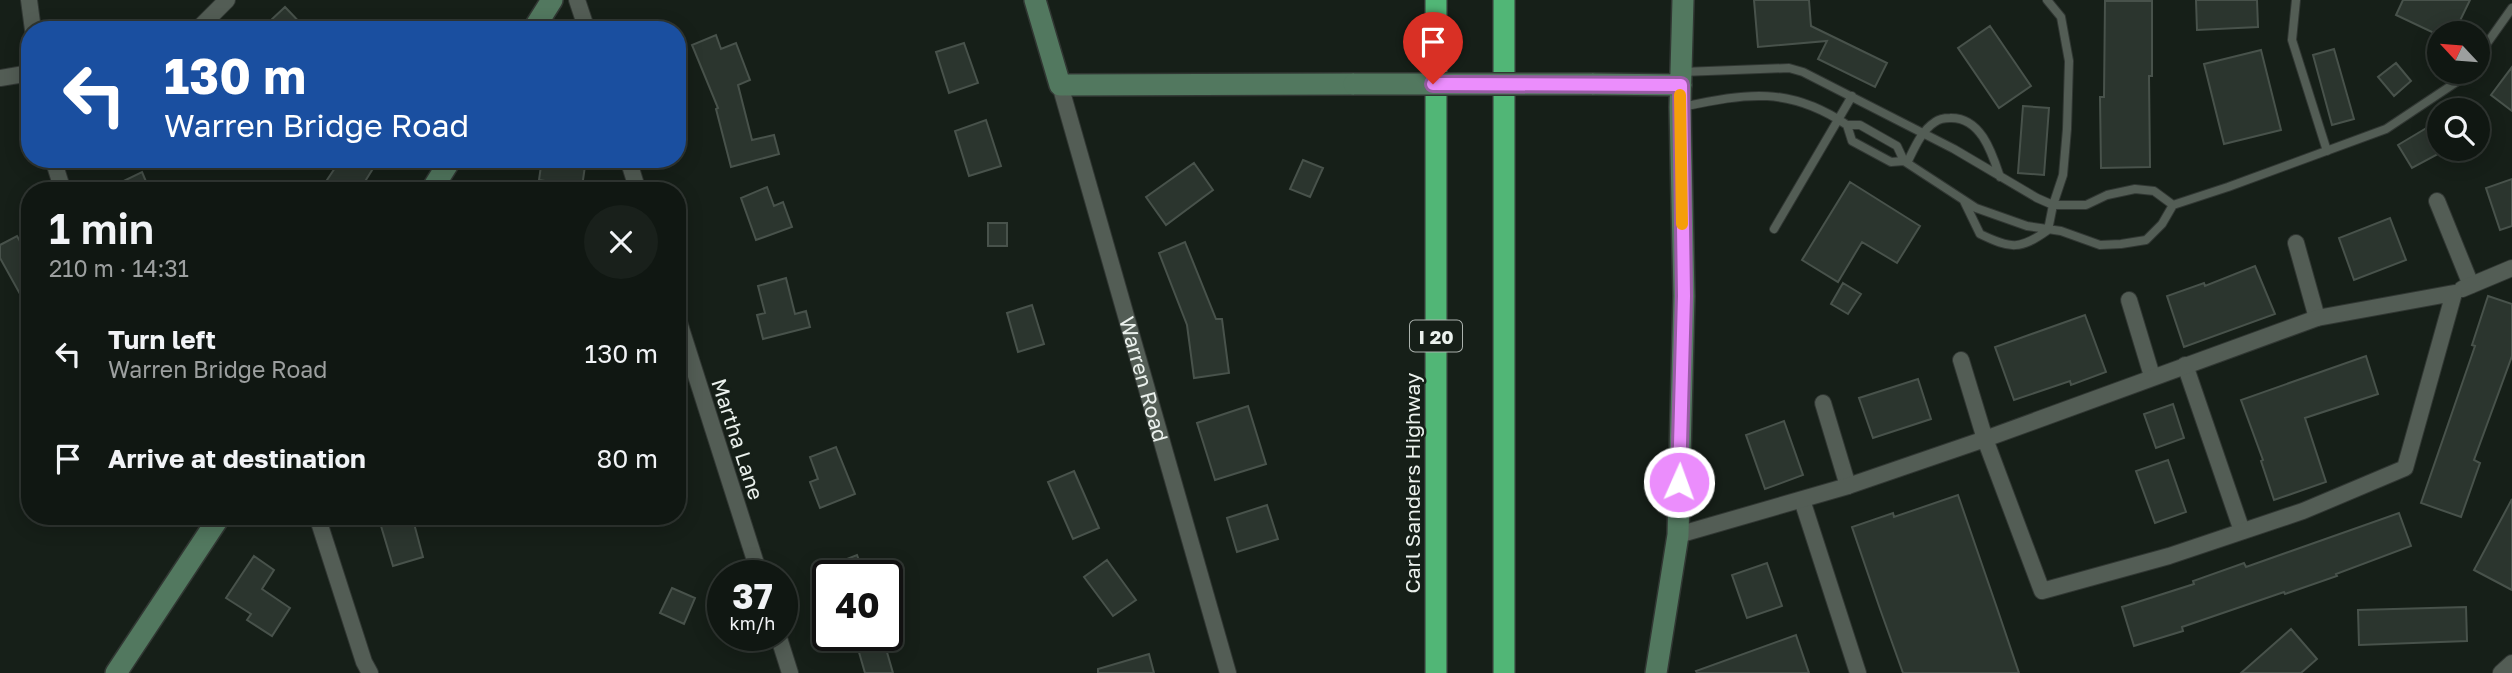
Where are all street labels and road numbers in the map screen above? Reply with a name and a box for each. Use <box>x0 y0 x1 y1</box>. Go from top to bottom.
street label: Warren Road <box>1114 314 1174 445</box>
road number: I 20 <box>1410 320 1462 352</box>
street label: Carl Sanders Highway <box>1399 372 1425 594</box>
street label: Martha Lane <box>706 375 770 503</box>

